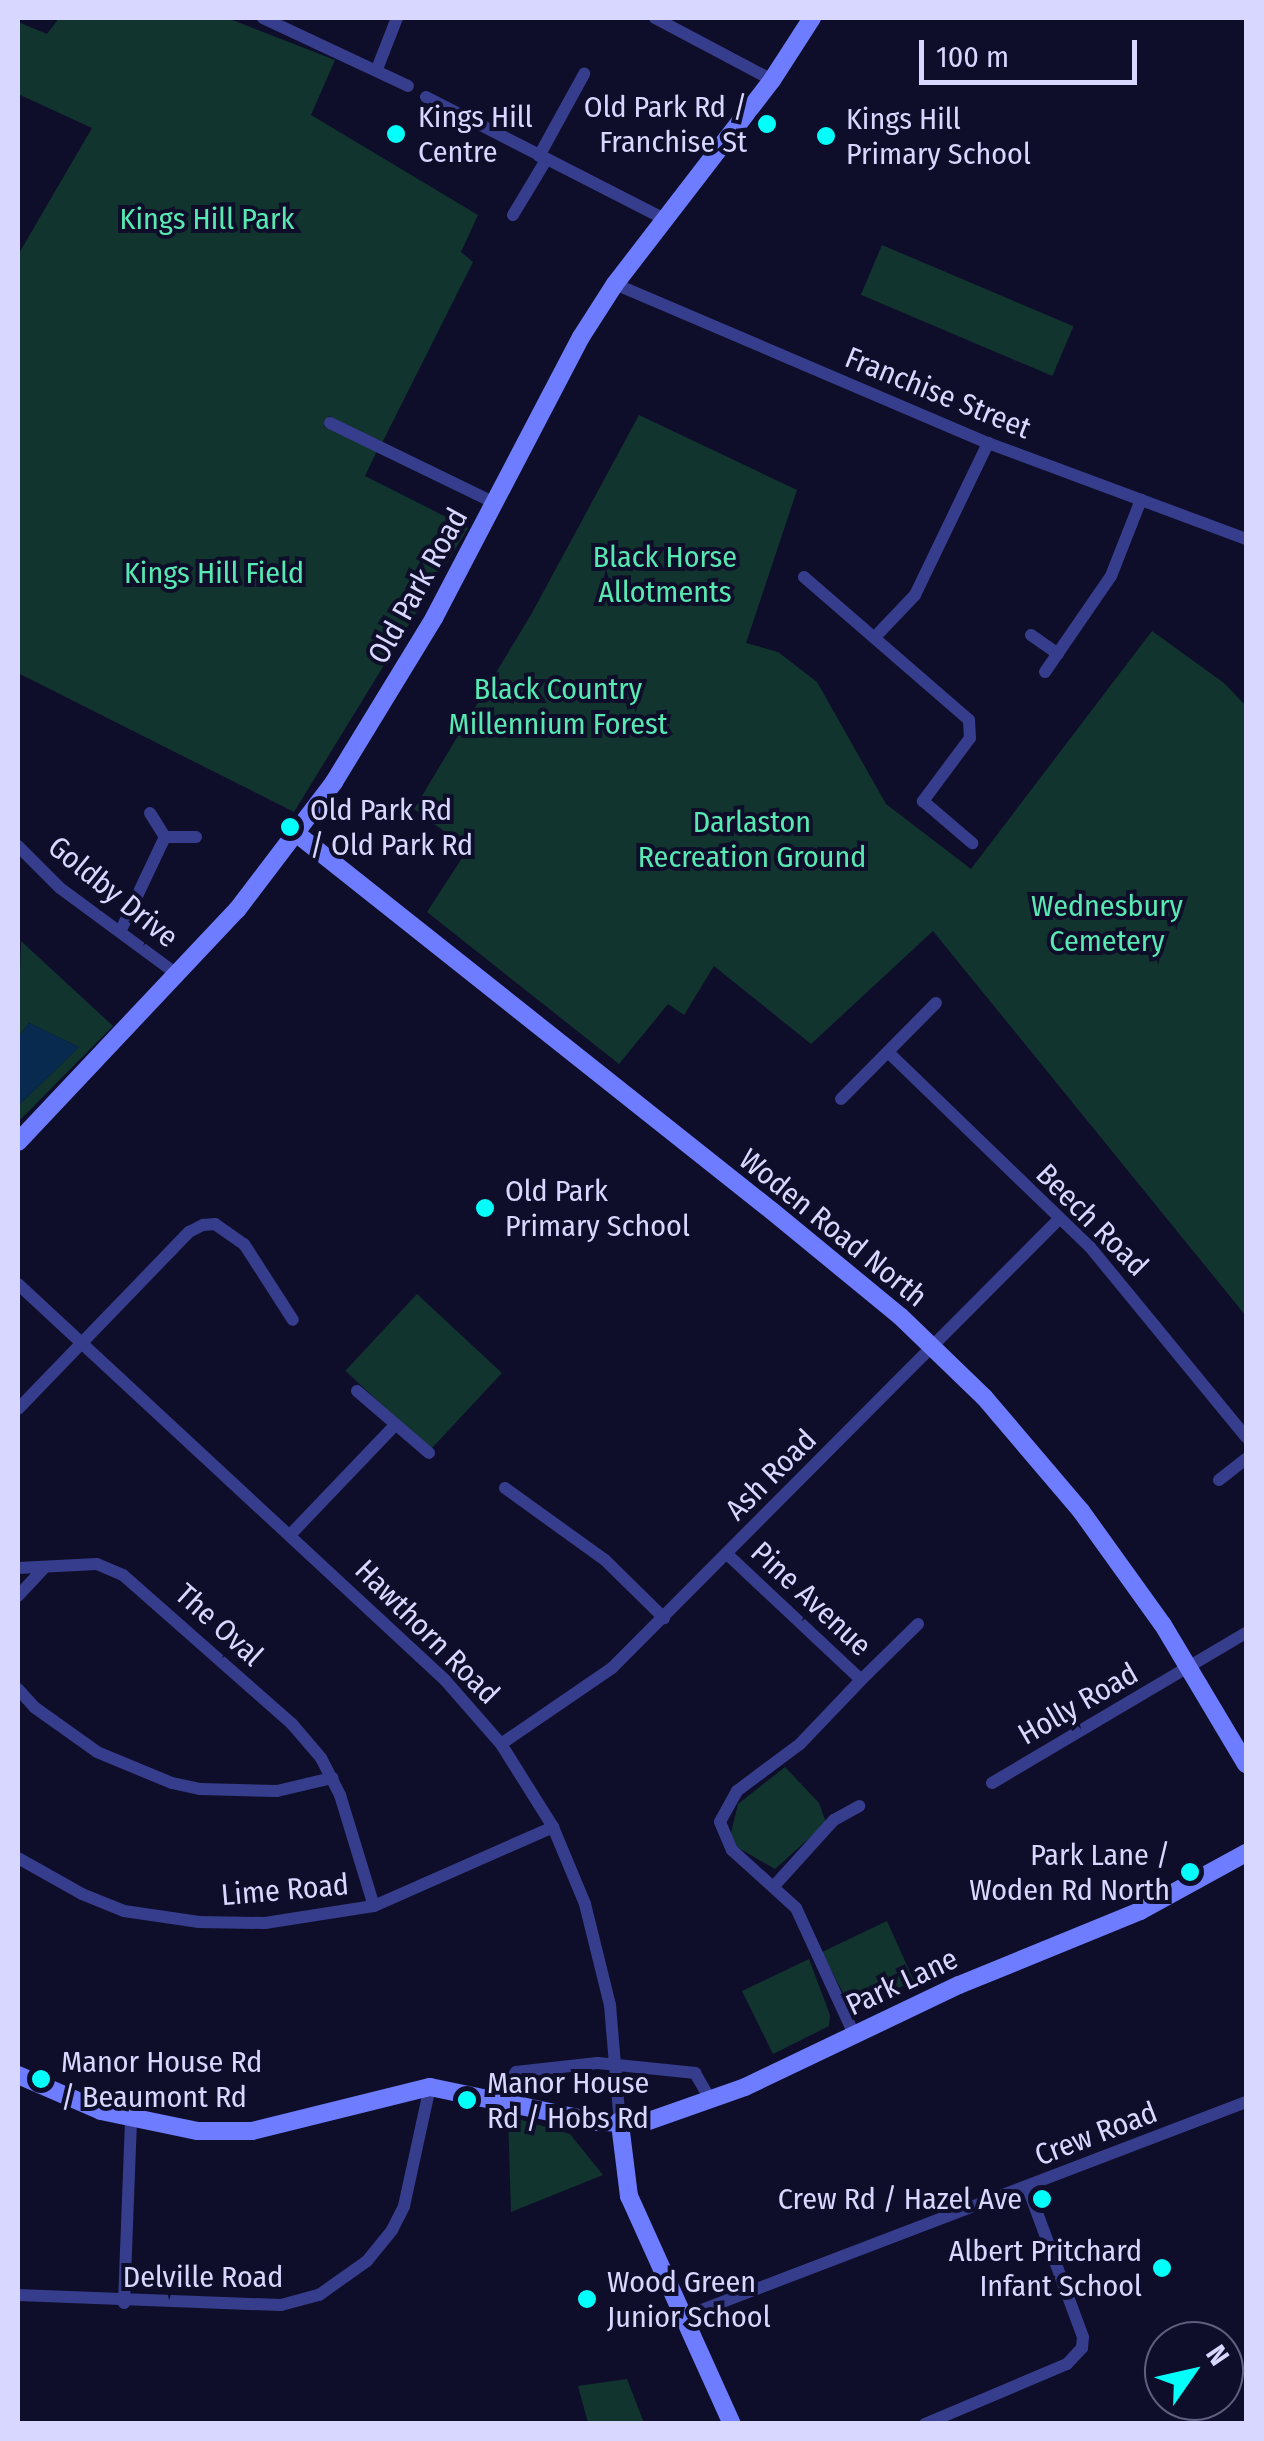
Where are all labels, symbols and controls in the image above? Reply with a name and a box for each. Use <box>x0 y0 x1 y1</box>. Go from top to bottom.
scale bar <box>924 20 1142 82</box>
text: 100 m <box>936 39 1009 75</box>
place label: Old Park Rd / Franchise St <box>584 89 747 160</box>
place label: Kings Hill Centre <box>418 99 533 170</box>
place label: Kings Hill Primary School <box>846 101 1031 172</box>
marker: Old Park Rd / Franchise St <box>756 113 778 135</box>
marker: Kings Hill Centre <box>383 121 409 147</box>
marker: Kings Hill Primary School <box>815 125 837 147</box>
park label: Kings Hill Park <box>120 201 294 237</box>
street label: Franchise Street <box>840 339 1036 447</box>
street label: Old Park Road <box>361 502 475 670</box>
park label: Black Horse Allotments <box>593 539 737 610</box>
park label: Kings Hill Field <box>124 555 304 591</box>
park label: Black Country Millennium Forest <box>448 671 668 742</box>
place label: Old Park Rd / Old Park Rd <box>310 792 473 862</box>
park label: Darlaston Recreation Ground <box>638 804 866 874</box>
marker: Old Park Rd / Old Park Rd <box>279 816 301 838</box>
street label: Goldby Drive <box>41 829 185 955</box>
park label: Wednesbury Cemetery <box>1031 888 1183 958</box>
street label: Woden Road North <box>732 1141 934 1315</box>
street label: Beech Road <box>1028 1156 1156 1284</box>
place label: Old Park Primary School <box>505 1173 690 1244</box>
marker: Old Park Primary School <box>474 1197 496 1219</box>
street label: Ash Road <box>718 1422 824 1528</box>
street label: Pine Avenue <box>743 1534 879 1664</box>
street label: Hawthorn Road <box>347 1552 507 1712</box>
street label: The Oval <box>168 1576 270 1674</box>
street label: Holly Road <box>1012 1655 1144 1753</box>
place label: Park Lane / Woden Rd North <box>969 1837 1170 1908</box>
marker: Park Lane / Woden Rd North <box>1179 1861 1201 1883</box>
street label: Lime Road <box>220 1866 350 1914</box>
street label: Park Lane <box>841 1941 963 2023</box>
place label: Manor House Rd / Beaumont Rd <box>61 2044 262 2114</box>
place label: Manor House Rd / Hobs Rd <box>487 2065 649 2136</box>
marker: Manor House Rd / Beaumont Rd <box>30 2068 52 2090</box>
marker: Manor House Rd / Hobs Rd <box>456 2089 478 2111</box>
street label: Crew Road <box>1030 2094 1162 2174</box>
place label: Crew Rd / Hazel Ave <box>778 2181 1022 2217</box>
marker: Crew Rd / Hazel Ave <box>1031 2188 1053 2210</box>
place label: Albert Pritchard Infant School <box>949 2233 1142 2304</box>
marker: Albert Pritchard Infant School <box>1151 2257 1173 2279</box>
street label: Delville Road <box>123 2259 283 2295</box>
place label: Wood Green Junior School <box>607 2264 771 2334</box>
marker: Wood Green Junior School <box>576 2288 598 2310</box>
north arrow <box>1144 2321 1244 2421</box>
text: N <box>1199 2339 1236 2371</box>

